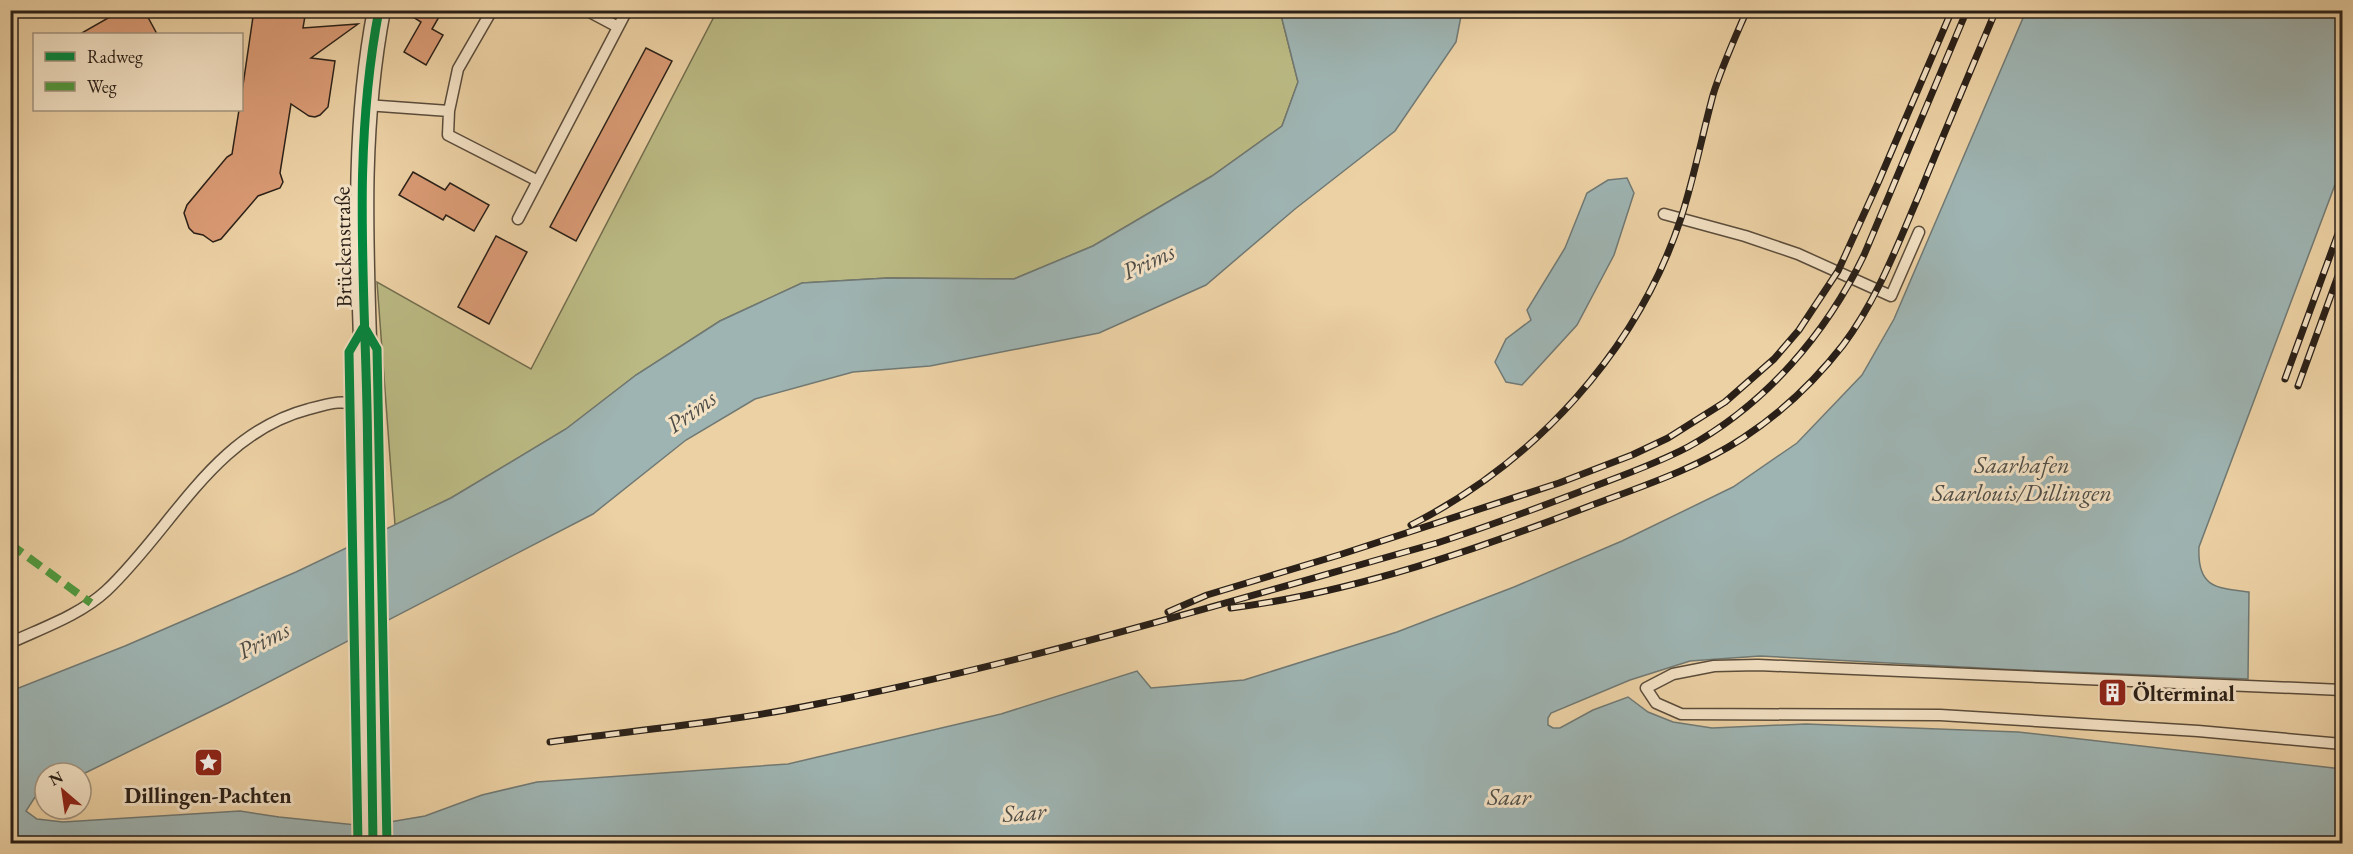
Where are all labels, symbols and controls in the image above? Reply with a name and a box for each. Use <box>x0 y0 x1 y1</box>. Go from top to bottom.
legend <box>33 33 243 111</box>
text: Radweg <box>87 45 143 68</box>
text: Weg <box>87 75 117 98</box>
street label: Brückenstraße <box>327 186 359 308</box>
water label: Prims <box>1117 235 1180 287</box>
water label: Prims <box>660 382 723 440</box>
water label: Saarhafen Saarlouis/Dillingen <box>1931 449 2112 508</box>
water label: Prims <box>231 614 295 666</box>
building icon: Ölterminal <box>2096 677 2128 709</box>
place label: Ölterminal <box>2133 679 2235 708</box>
place icon: Dillingen-Pachten <box>192 747 224 779</box>
north arrow <box>33 761 93 821</box>
text: N <box>45 766 67 791</box>
place label: Dillingen-Pachten <box>124 781 292 810</box>
water label: Saar <box>1486 781 1533 812</box>
water label: Saar <box>1000 795 1049 829</box>

